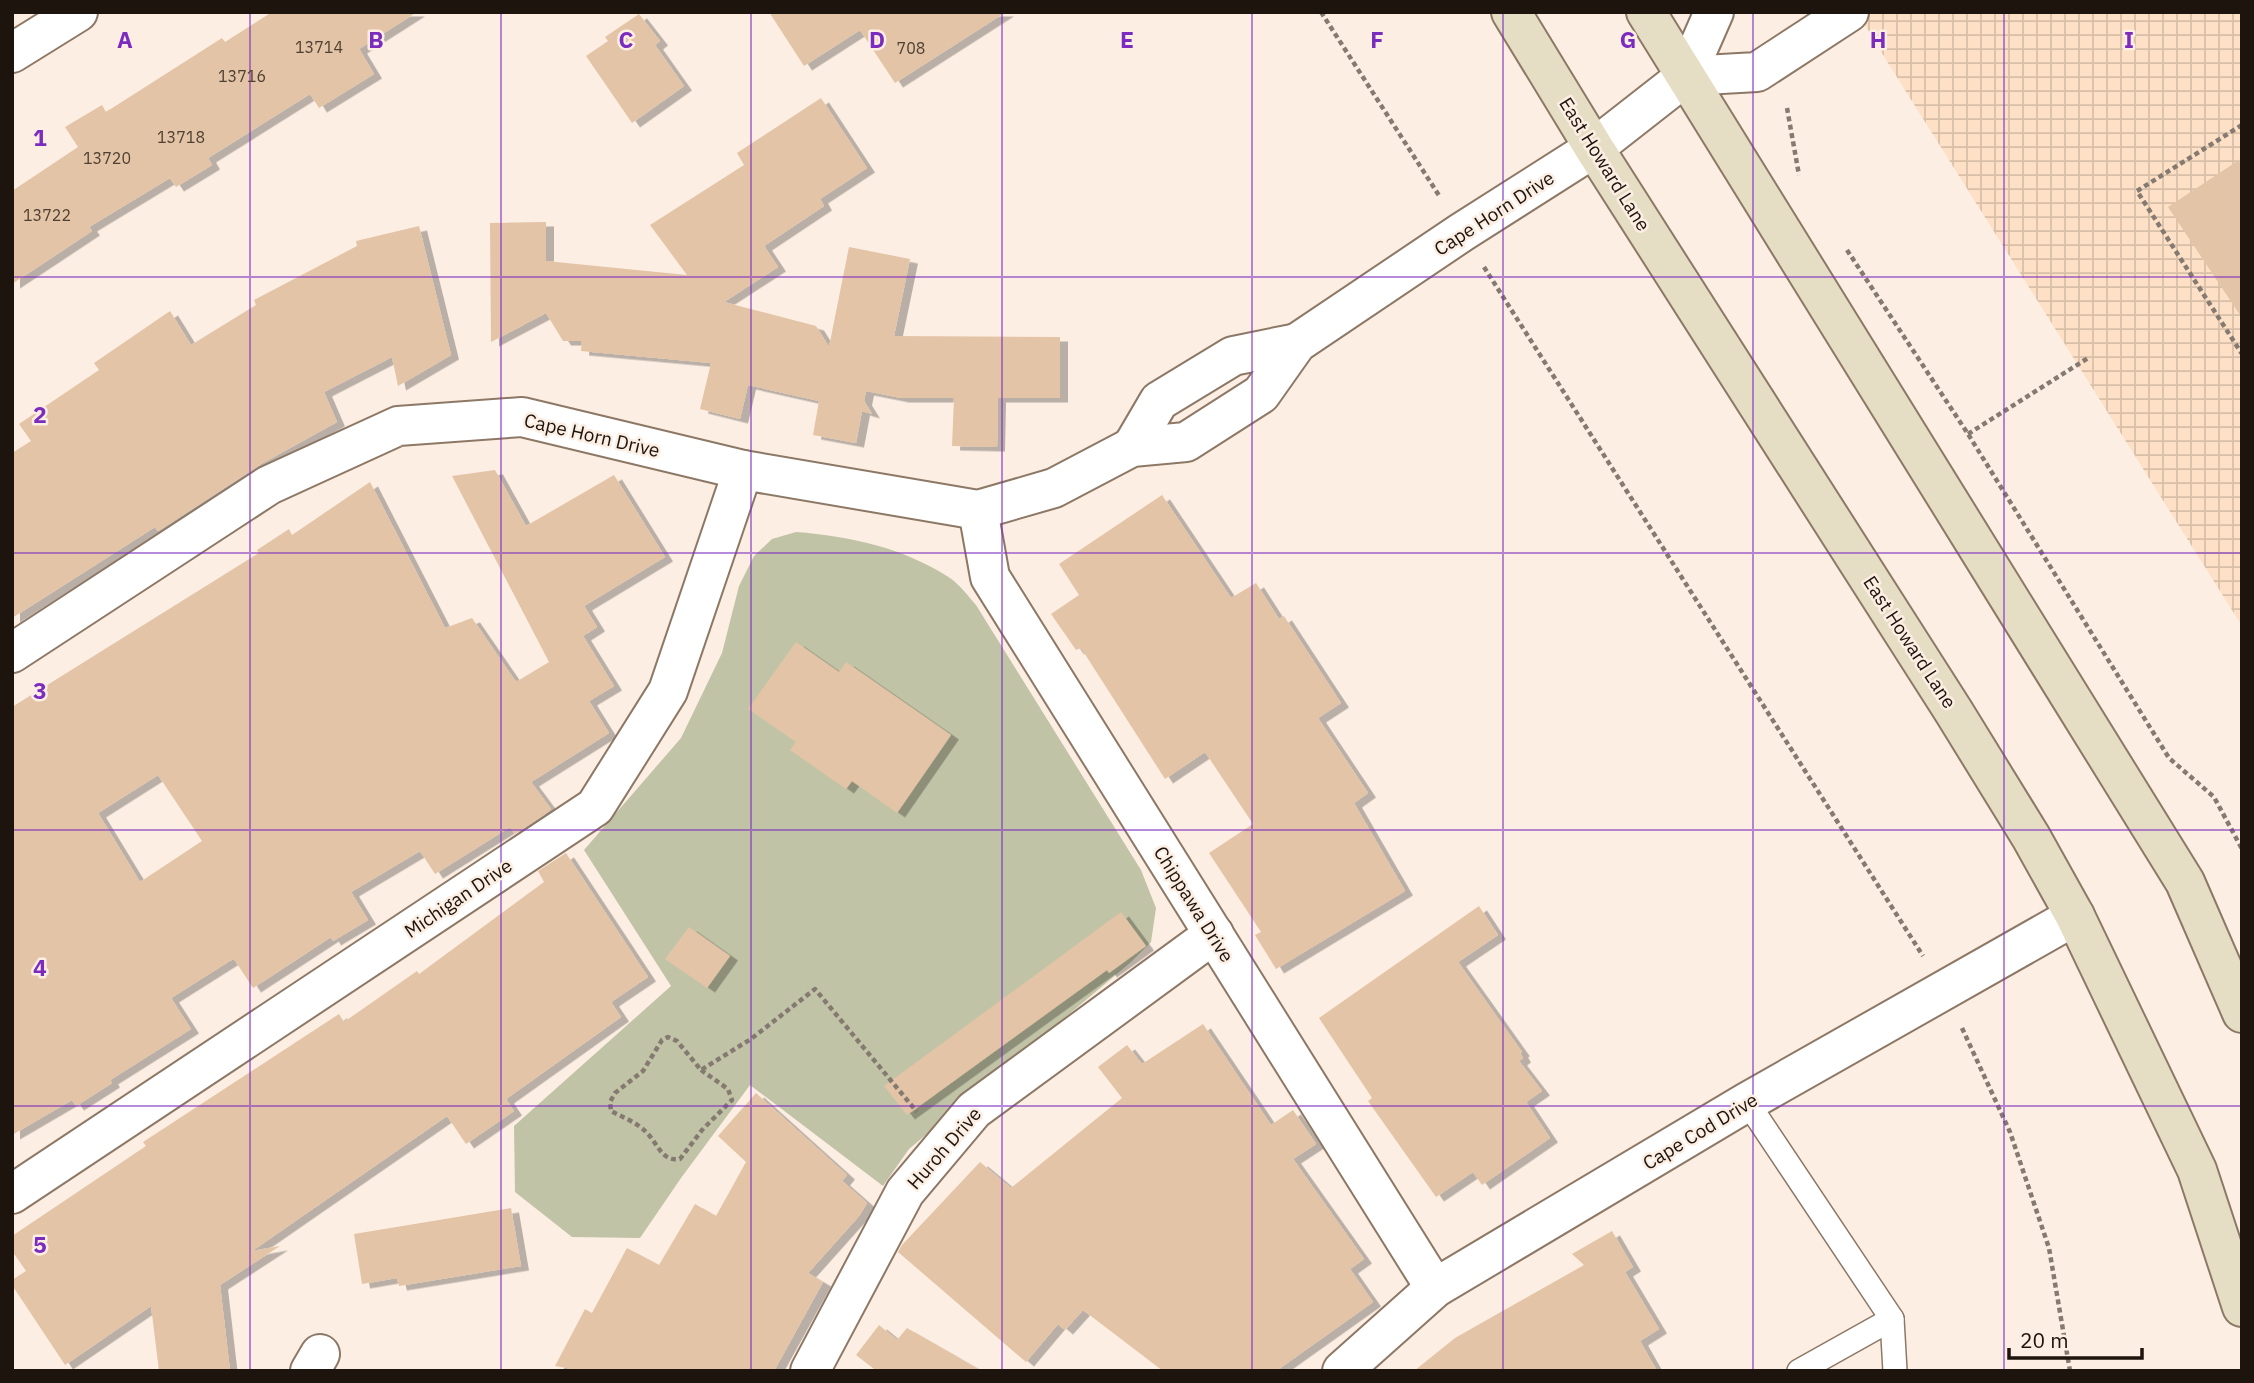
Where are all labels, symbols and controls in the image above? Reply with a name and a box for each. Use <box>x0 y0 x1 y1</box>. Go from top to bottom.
text: A <box>117 24 133 54</box>
text: B <box>368 24 384 54</box>
text: C <box>619 24 634 54</box>
text: D <box>869 24 885 54</box>
text: E <box>1120 24 1134 54</box>
text: F <box>1370 24 1384 54</box>
text: G <box>1620 24 1636 54</box>
text: H <box>1870 24 1886 54</box>
text: I <box>2124 24 2134 54</box>
house number: 13714 <box>295 37 343 57</box>
house number: 708 <box>897 38 925 58</box>
house number: 13716 <box>218 66 266 86</box>
street label: East Howard Lane <box>1554 93 1656 235</box>
text: 1 <box>33 122 47 152</box>
house number: 13718 <box>157 127 205 147</box>
house number: 13720 <box>83 148 131 168</box>
street label: Cape Horn Drive <box>1429 165 1559 261</box>
house number: 13722 <box>23 205 71 225</box>
text: 2 <box>33 399 47 429</box>
street label: Cape Horn Drive <box>522 408 662 462</box>
street label: East Howard Lane <box>1858 571 1962 713</box>
text: 3 <box>33 675 47 705</box>
street label: Chippawa Drive <box>1149 841 1239 967</box>
street label: Michigan Drive <box>400 853 516 943</box>
text: 4 <box>33 952 47 982</box>
street label: Cape Cod Drive <box>1638 1087 1762 1175</box>
street label: Huroh Drive <box>902 1102 986 1194</box>
text: 5 <box>33 1229 47 1259</box>
scale bar <box>2009 1316 2142 1360</box>
text: 20 m <box>2020 1326 2069 1354</box>

